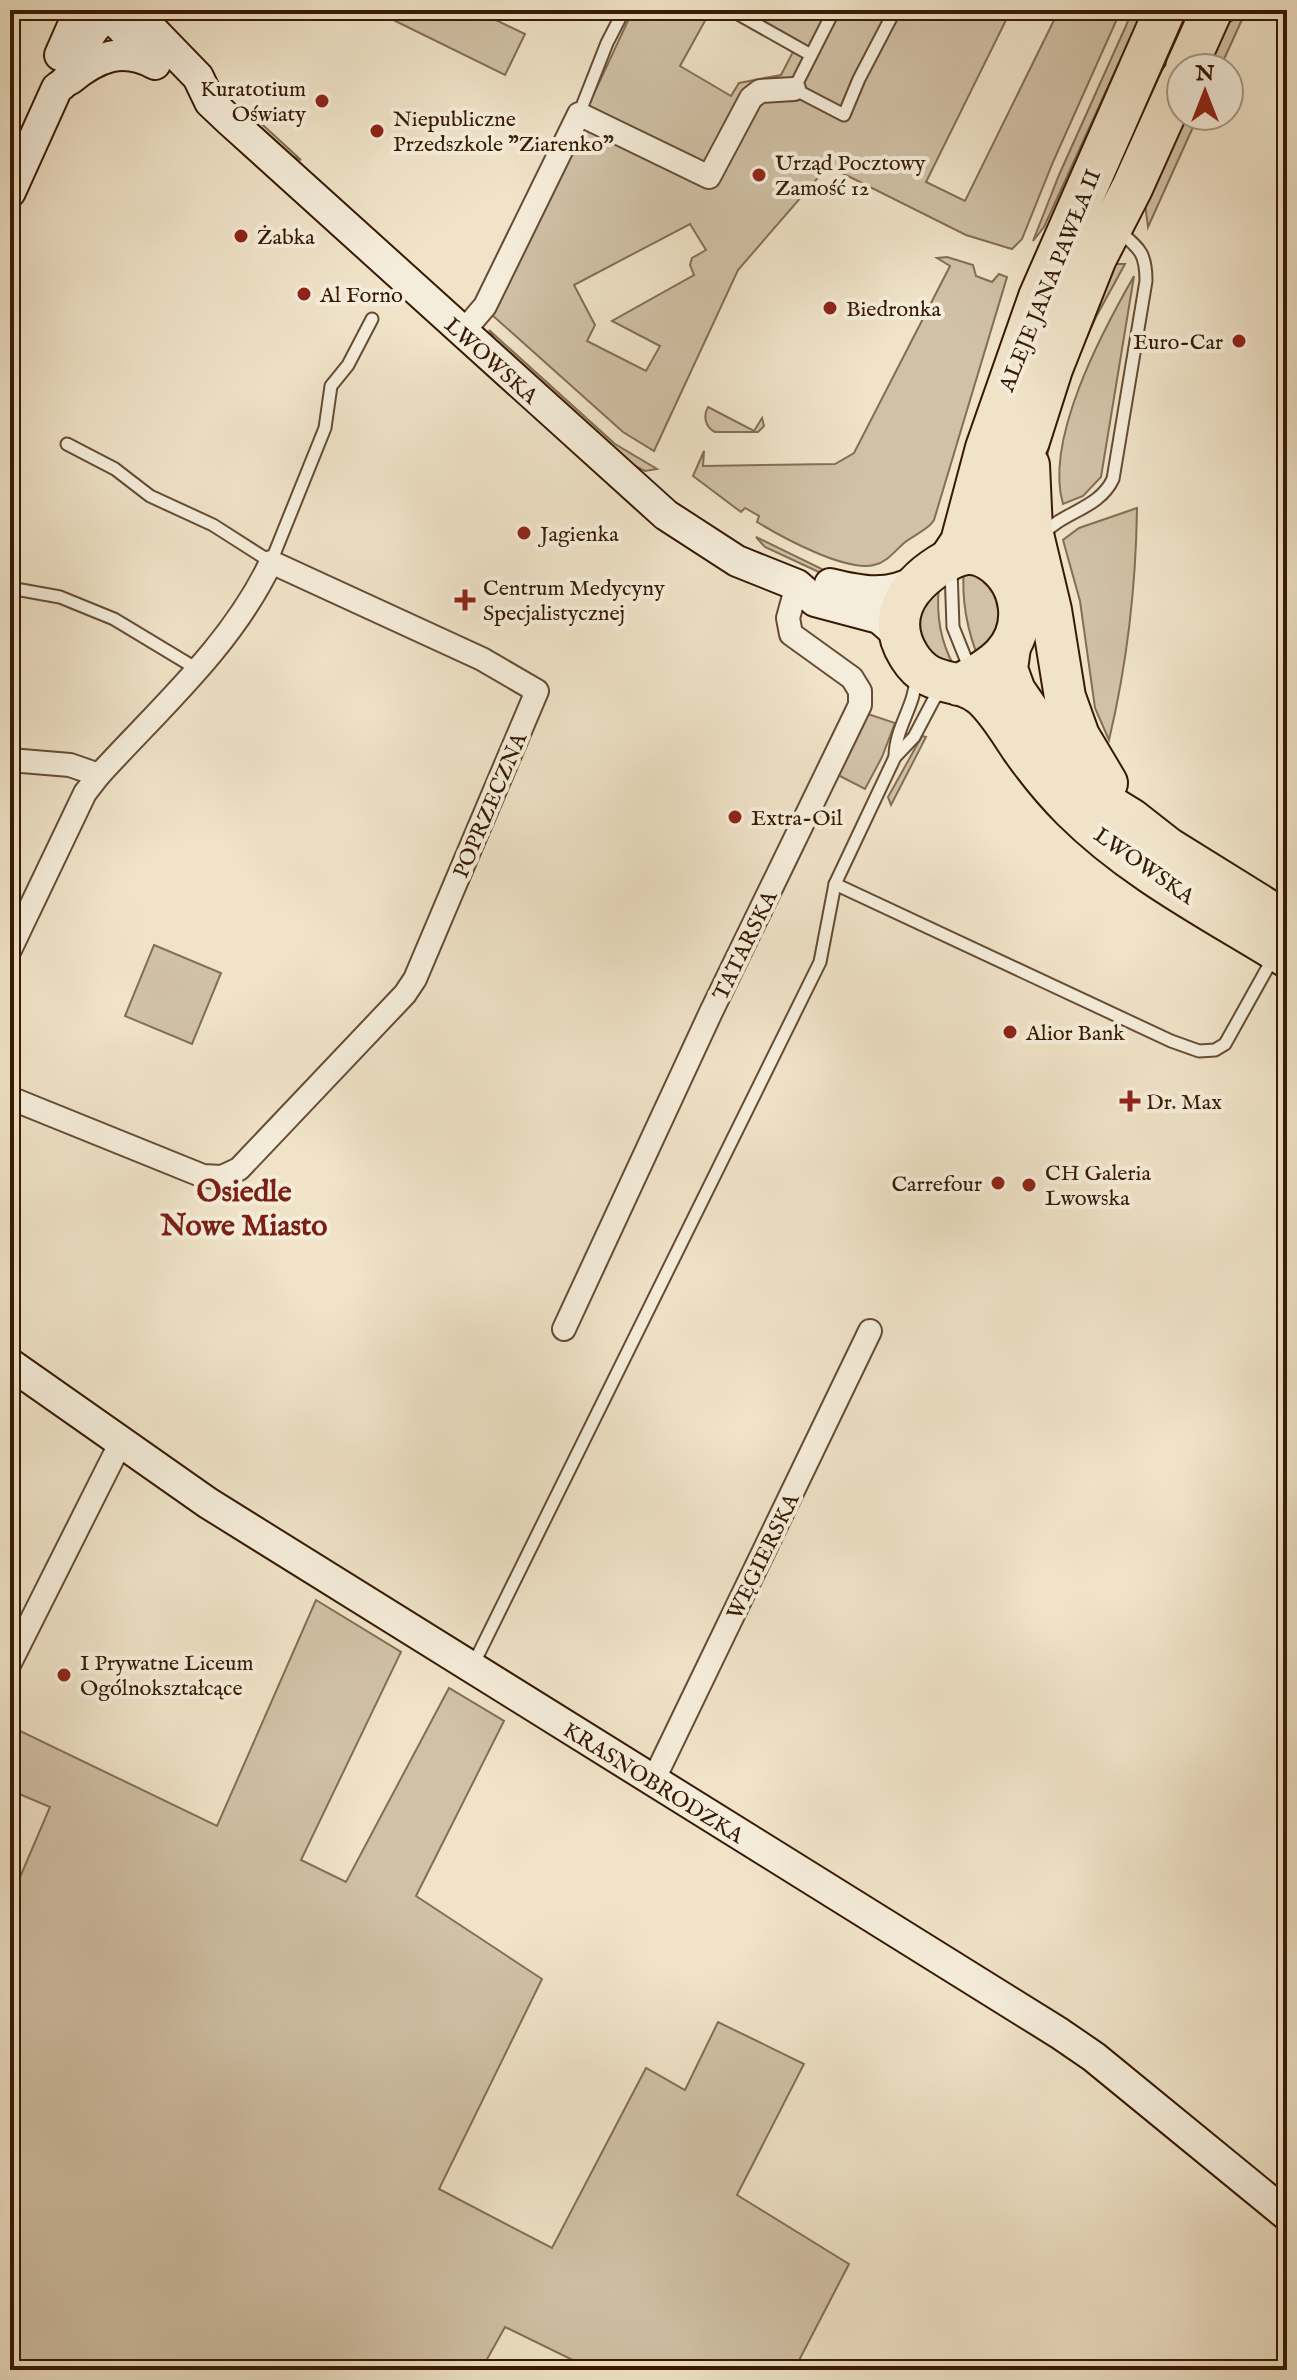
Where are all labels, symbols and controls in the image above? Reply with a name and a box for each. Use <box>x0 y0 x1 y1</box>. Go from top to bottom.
north arrow <box>1165 52 1245 132</box>
text: N <box>1194 60 1215 88</box>
place label: Kuratotium Oświaty <box>200 76 306 129</box>
marker: Kuratotium Oświaty <box>313 92 331 110</box>
place label: Niepubliczne Przedszkole "Ziarenko" <box>393 106 614 159</box>
marker: Niepubliczne Przedszkole "Ziarenko" <box>368 122 386 140</box>
place label: Urząd Pocztowy Zamość 12 <box>775 150 926 203</box>
street label: ALEJE JANA PAWŁA II <box>993 165 1108 397</box>
marker: Urząd Pocztowy Zamość 12 <box>750 166 768 184</box>
place label: Żabka <box>257 224 315 252</box>
marker: Żabka <box>232 227 250 245</box>
place label: Al Forno <box>319 282 403 310</box>
marker: Al Forno <box>295 285 313 303</box>
place label: Biedronka <box>846 296 942 324</box>
marker: Biedronka <box>821 299 839 317</box>
street label: LWOWSKA <box>438 312 544 412</box>
place label: Euro-Car <box>1133 329 1223 357</box>
marker: Euro-Car <box>1230 332 1248 350</box>
place label: Jagienka <box>537 521 619 549</box>
marker: Jagienka <box>515 524 533 542</box>
place label: Centrum Medycyny Specjalistycznej <box>483 575 665 628</box>
marker: Centrum Medycyny Specjalistycznej <box>454 589 476 611</box>
street label: POPRZECZNA <box>448 728 535 883</box>
place label: Extra-Oil <box>751 805 842 833</box>
marker: Extra-Oil <box>726 808 744 826</box>
street label: LWOWSKA <box>1088 822 1201 912</box>
street label: TATARSKA <box>707 885 785 1005</box>
place label: Alior Bank <box>1025 1020 1125 1048</box>
marker: Alior Bank <box>1001 1023 1019 1041</box>
place label: Dr. Max <box>1146 1089 1222 1117</box>
marker: Dr. Max <box>1121 1092 1139 1110</box>
place label: CH Galeria Lwowska <box>1045 1160 1151 1213</box>
place label: Carrefour <box>891 1171 982 1199</box>
district label: Osiedle Nowe Miasto <box>159 1174 328 1246</box>
marker: Carrefour <box>989 1174 1007 1192</box>
marker: CH Galeria Lwowska <box>1020 1176 1038 1194</box>
street label: WĘGIERSKA <box>721 1488 807 1625</box>
place label: I Prywatne Liceum Ogólnokształcące <box>80 1650 253 1703</box>
marker: I Prywatne Liceum Ogólnokształcące <box>55 1666 73 1684</box>
street label: KRASNOBRODZKA <box>557 1717 749 1851</box>

